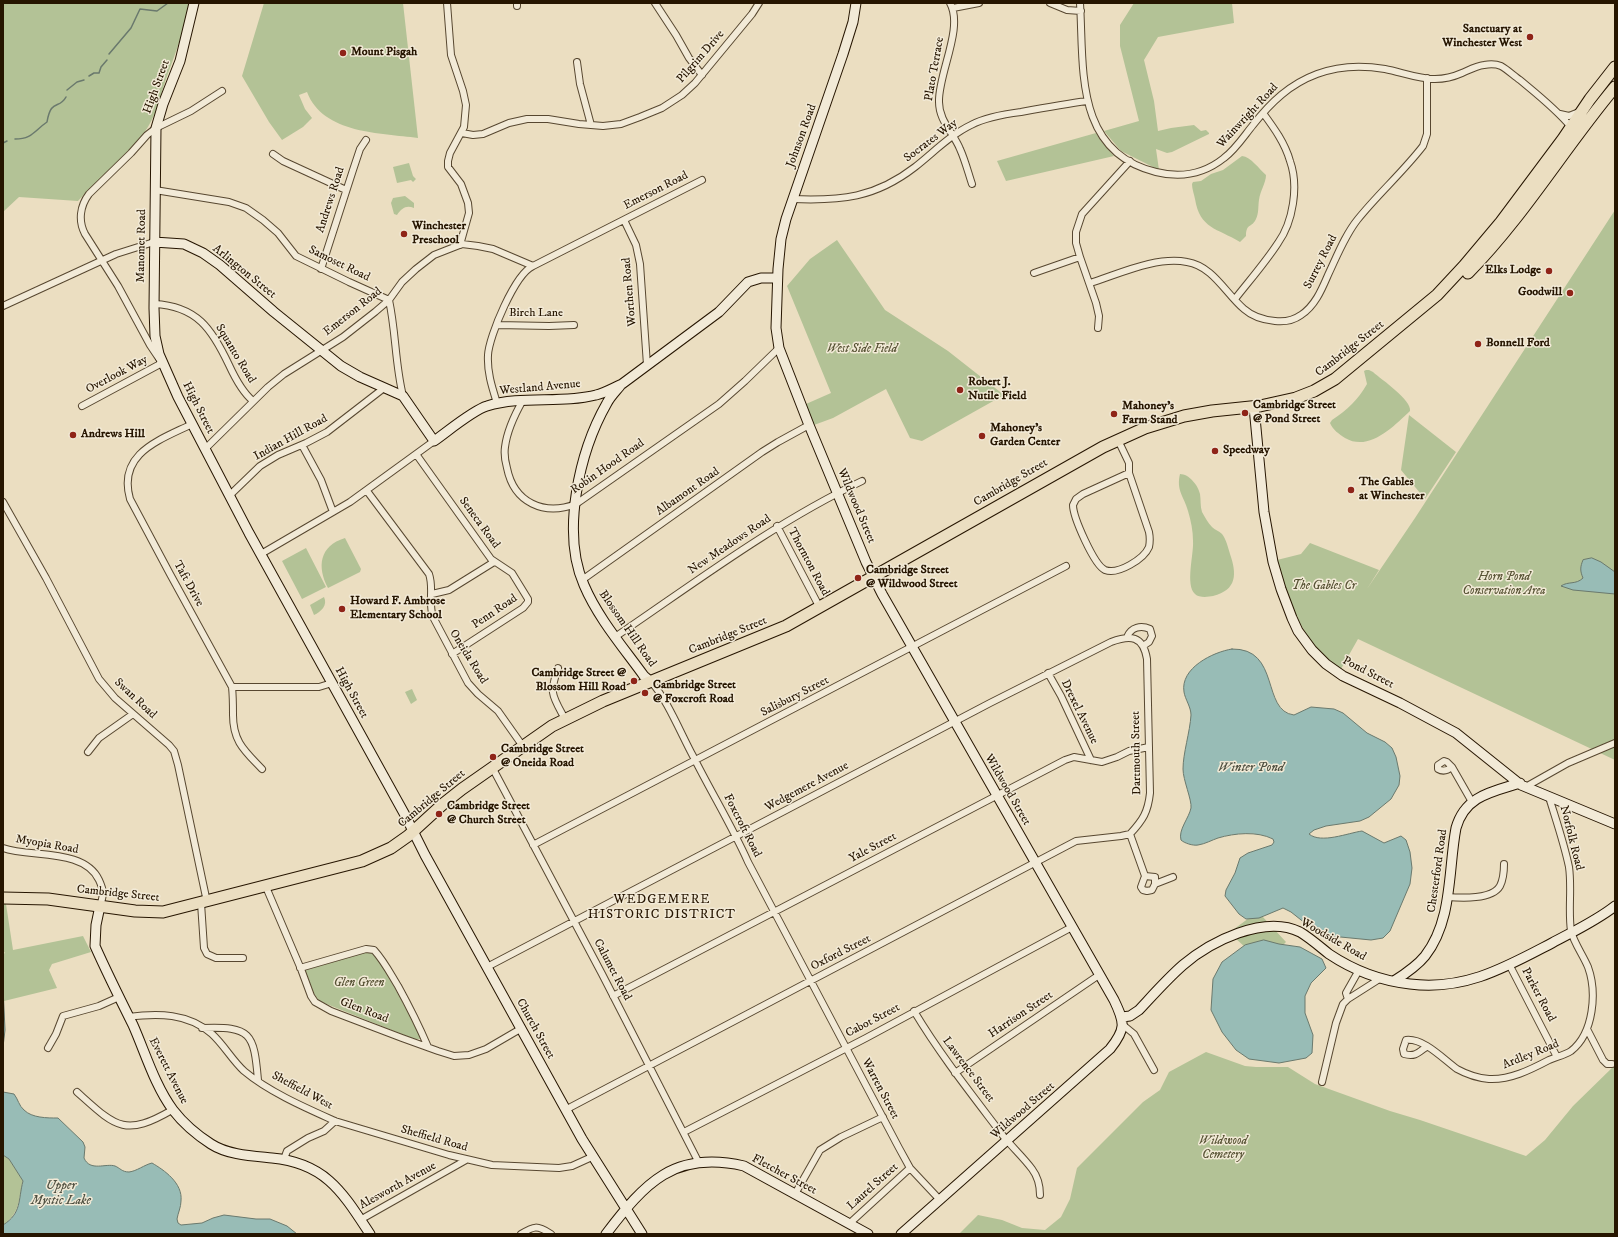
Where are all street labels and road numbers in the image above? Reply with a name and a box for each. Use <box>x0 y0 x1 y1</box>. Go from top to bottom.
street label: Pilgrim Drive <box>674 28 728 86</box>
street label: Plato Terrace <box>922 36 948 102</box>
street label: High Street <box>141 58 173 116</box>
street label: Wainwright Road <box>1214 81 1282 151</box>
street label: Johnson Road <box>784 102 820 170</box>
street label: Socrates Way <box>901 116 961 166</box>
street label: Andrews Road <box>314 165 348 235</box>
street label: Emerson Road <box>621 169 691 213</box>
street label: Manomet Road <box>134 209 150 283</box>
street label: Surrey Road <box>1301 232 1341 292</box>
street label: Arlington Street <box>209 242 279 302</box>
street label: Samoset Road <box>306 243 372 285</box>
street label: Worthen Road <box>620 257 640 327</box>
street label: Emerson Road <box>321 285 385 339</box>
street label: Birch Lane <box>509 307 563 321</box>
street label: Cambridge Street <box>1313 318 1387 380</box>
street label: Squanto Road <box>212 322 258 386</box>
street label: Overlook Way <box>84 353 150 397</box>
street label: Westland Avenue <box>499 377 581 399</box>
street label: High Street <box>179 380 217 436</box>
street label: Indian Hill Road <box>252 412 330 464</box>
street label: Robin Hood Road <box>569 436 647 498</box>
street label: Cambridge Street <box>971 456 1051 510</box>
street label: Albamont Road <box>653 465 723 519</box>
street label: Wildwood Street <box>834 466 878 546</box>
street label: Seneca Road <box>455 494 503 552</box>
street label: New Meadows Road <box>686 512 774 578</box>
street label: Thornton Road <box>784 525 832 599</box>
street label: Taft Drive <box>170 559 206 609</box>
street label: Blossom Hill Road <box>595 588 659 670</box>
street label: Penn Road <box>470 592 520 632</box>
street label: Cambridge Street <box>687 614 769 658</box>
street label: Oneida Road <box>446 627 490 687</box>
street label: Pond Street <box>1340 654 1396 692</box>
street label: High Street <box>331 665 371 721</box>
street label: Salisbury Street <box>758 674 832 720</box>
street label: Swan Road <box>111 676 159 722</box>
street label: Drexel Avenue <box>1057 677 1101 747</box>
street label: Dartmouth Street <box>1129 711 1145 795</box>
street label: Wildwood Street <box>981 752 1033 828</box>
street label: Wedgemere Avenue <box>763 759 851 815</box>
street label: Cambridge Street <box>396 767 468 831</box>
street label: Foxcroft Road <box>720 792 764 860</box>
street label: Norfolk Road <box>1556 804 1586 872</box>
street label: Chesterford Road <box>1425 828 1451 914</box>
street label: Yale Street <box>847 830 899 866</box>
street label: Myopia Road <box>14 832 80 858</box>
street label: Cambridge Street <box>76 883 160 905</box>
street label: Woodside Road <box>1298 915 1368 965</box>
street label: Oxford Street <box>809 932 873 974</box>
street label: Calumet Road <box>590 937 634 1003</box>
street label: Parker Road <box>1518 965 1558 1025</box>
street label: Harrison Street <box>986 988 1056 1042</box>
street label: Glen Road <box>338 995 390 1027</box>
street label: Church Street <box>513 996 557 1062</box>
street label: Cabot Street <box>843 1001 903 1041</box>
street label: Lawrence Street <box>939 1034 997 1106</box>
street label: Everett Avenue <box>145 1035 191 1107</box>
street label: Ardley Road <box>1501 1037 1561 1073</box>
street label: Warren Street <box>858 1056 902 1122</box>
street label: Sheffield West <box>269 1069 335 1113</box>
street label: Wildwood Street <box>988 1079 1058 1143</box>
street label: Sheffield Road <box>399 1123 469 1155</box>
street label: Fletcher Street <box>749 1152 819 1198</box>
street label: Alesworth Avenue <box>357 1159 439 1213</box>
street label: Laurel Street <box>845 1160 901 1214</box>

